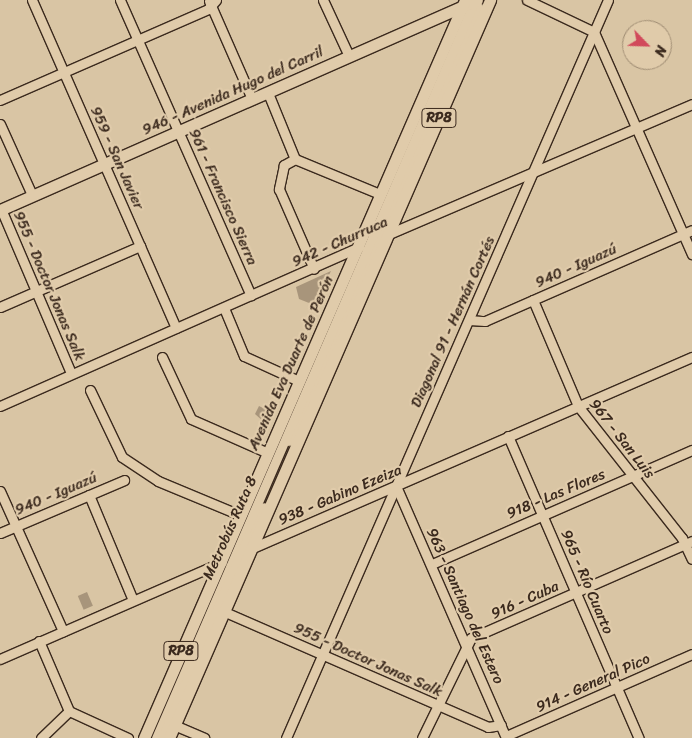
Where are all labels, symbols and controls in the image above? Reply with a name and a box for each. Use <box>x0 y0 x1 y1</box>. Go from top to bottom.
north arrow <box>622 20 672 70</box>
text: N <box>647 41 674 60</box>
street label: 946 - Avenida Hugo del Carril <box>139 43 327 139</box>
street label: 959 - San Javier <box>86 104 148 212</box>
road number: RP8 <box>420 106 458 130</box>
street label: 961 - Francisco Sierra <box>185 126 261 268</box>
street label: 955 - Doctor Jonas Salk <box>9 208 89 364</box>
street label: 942 - Churruca <box>289 213 391 271</box>
street label: Diagonal 91 - Hernán Cortés <box>407 234 499 410</box>
street label: 940 - Iguazú <box>533 240 619 292</box>
street label: Avenida Eva Duarte de Perón <box>244 273 338 453</box>
street label: 967 - San Luis <box>585 396 659 482</box>
street label: 938 - Gabino Ezeiza <box>276 461 404 529</box>
street label: 918 - Las Flores <box>504 465 608 523</box>
street label: 940 - Iguazú <box>12 469 100 519</box>
street label: Metrobús Ruta 8 <box>199 474 261 582</box>
street label: 963 - Santiago del Estero <box>422 525 508 687</box>
street label: 965 - Río Cuarto <box>557 527 617 637</box>
street label: 916 - Cuba <box>488 577 562 623</box>
street label: 955 - Doctor Jonas Salk <box>291 619 445 701</box>
road number: RP8 <box>162 640 200 662</box>
street label: 914 - General Pico <box>533 650 653 716</box>

